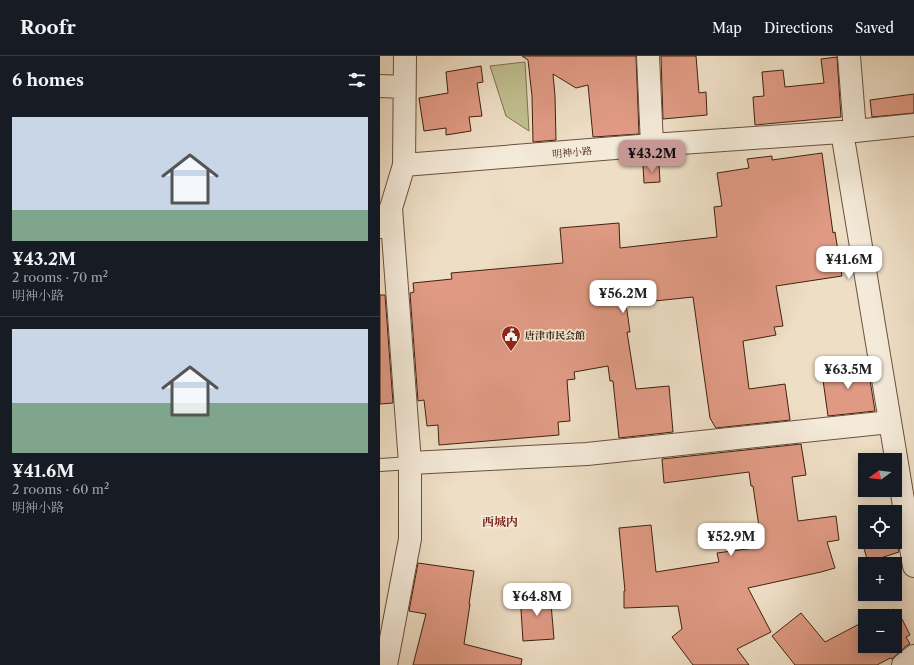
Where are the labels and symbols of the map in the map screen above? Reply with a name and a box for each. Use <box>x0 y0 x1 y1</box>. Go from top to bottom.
pin: ¥43.2M <box>619 140 685 174</box>
street label: 明神小路 <box>552 144 593 161</box>
pin: ¥41.6M <box>816 246 882 280</box>
pin: ¥56.2M <box>590 280 656 314</box>
public building icon: 唐津市民会館 <box>500 324 522 352</box>
place label: 唐津市民会館 <box>525 329 585 342</box>
pin: ¥63.5M <box>815 356 881 390</box>
north arrow <box>858 453 902 497</box>
district label: 西城内 <box>482 514 518 529</box>
pin: ¥52.9M <box>698 523 764 557</box>
pin: ¥64.8M <box>504 583 570 617</box>

